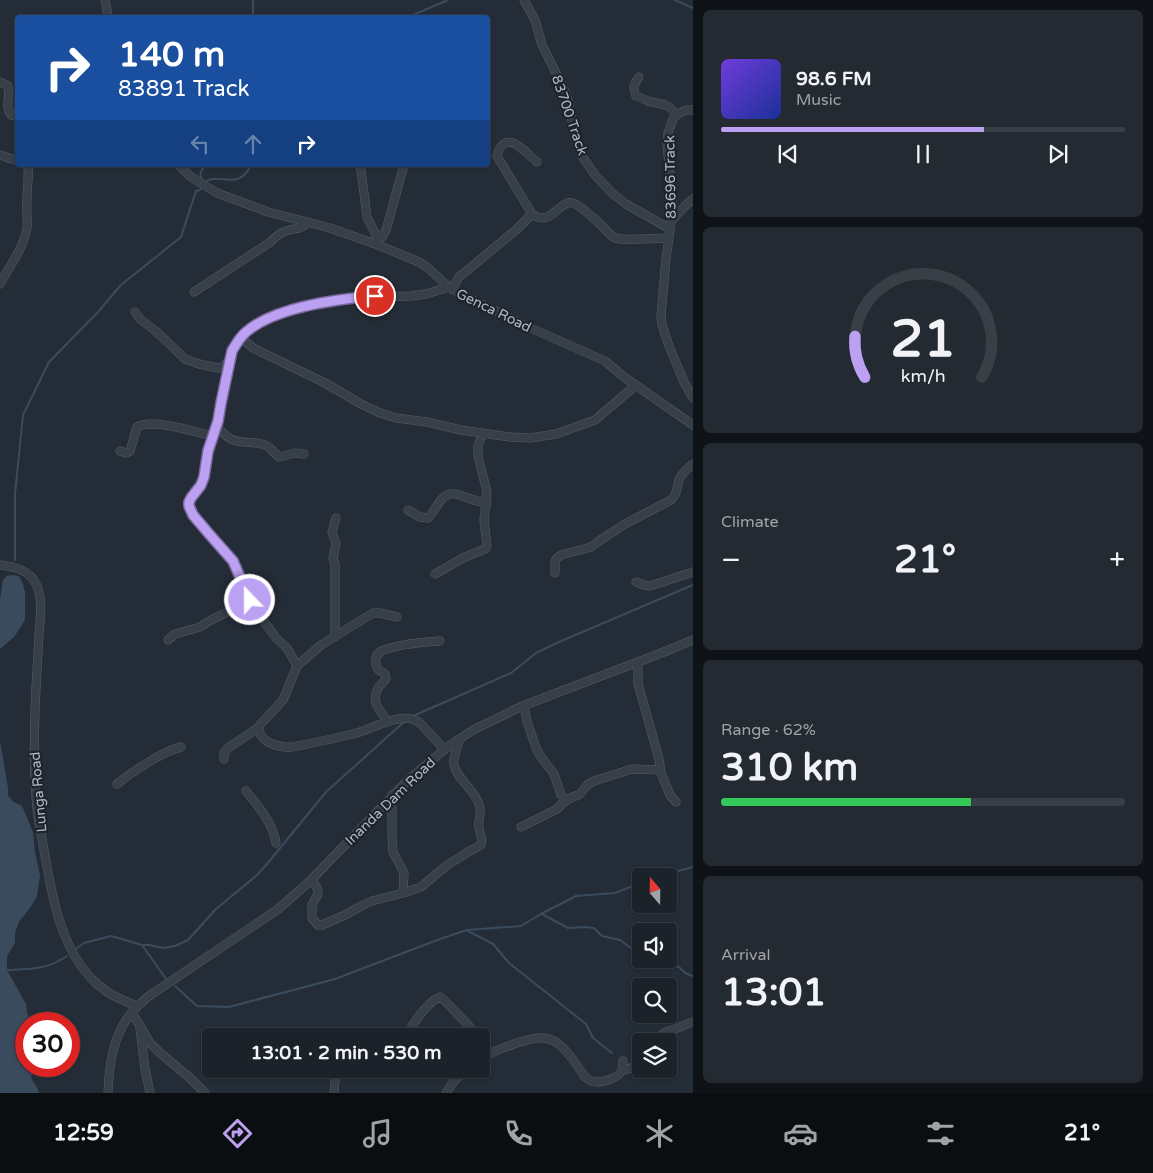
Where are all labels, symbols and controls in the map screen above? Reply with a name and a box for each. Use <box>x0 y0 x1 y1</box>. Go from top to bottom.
text: 140 m <box>118 34 225 76</box>
icon: right <box>35 35 100 100</box>
text: 98.6 FM <box>796 68 872 90</box>
street label: 83700 Track <box>548 73 591 158</box>
text: 83891 Track <box>118 76 249 102</box>
text: Music <box>796 90 841 110</box>
icon: left <box>186 130 214 158</box>
icon: ahead <box>239 130 267 158</box>
icon: right <box>292 130 320 158</box>
street label: 83696 Track <box>661 135 680 219</box>
icon: previous <box>774 140 802 168</box>
icon: pause <box>909 140 937 168</box>
icon: next <box>1044 140 1072 168</box>
pin <box>354 275 396 317</box>
icon: arrive <box>361 282 389 310</box>
street label: Genca Road <box>454 285 534 336</box>
text: 21 <box>890 308 956 371</box>
text: km/h <box>901 366 945 387</box>
text: Climate <box>721 512 779 532</box>
text: 21° <box>894 537 956 583</box>
text: − <box>721 543 741 577</box>
text: + <box>1109 543 1125 577</box>
position arrow <box>223 573 275 625</box>
text: Range · 62% <box>721 720 816 740</box>
text: 310 km <box>721 745 858 791</box>
street label: Lunga Road <box>27 751 50 833</box>
street label: Inanda Dam Road <box>342 754 439 849</box>
north arrow <box>632 868 678 912</box>
map controls <box>632 868 677 1078</box>
button: sound <box>632 923 677 968</box>
text: Arrival <box>721 945 770 965</box>
text: 13:01 <box>721 970 826 1016</box>
button: search <box>632 978 677 1023</box>
speed limit sign: 30 <box>15 1012 80 1077</box>
button: layers <box>632 1033 677 1078</box>
text: 13:01 · 2 min · 530 m <box>250 1042 442 1064</box>
icon: directions <box>220 1116 255 1151</box>
icon: music <box>360 1116 395 1151</box>
icon: phone <box>501 1116 536 1151</box>
icon: climate <box>642 1116 677 1151</box>
icon: car <box>783 1116 818 1151</box>
icon: filters <box>923 1116 958 1151</box>
text: 12:59 <box>53 1120 114 1146</box>
text: 21° <box>1064 1120 1100 1146</box>

